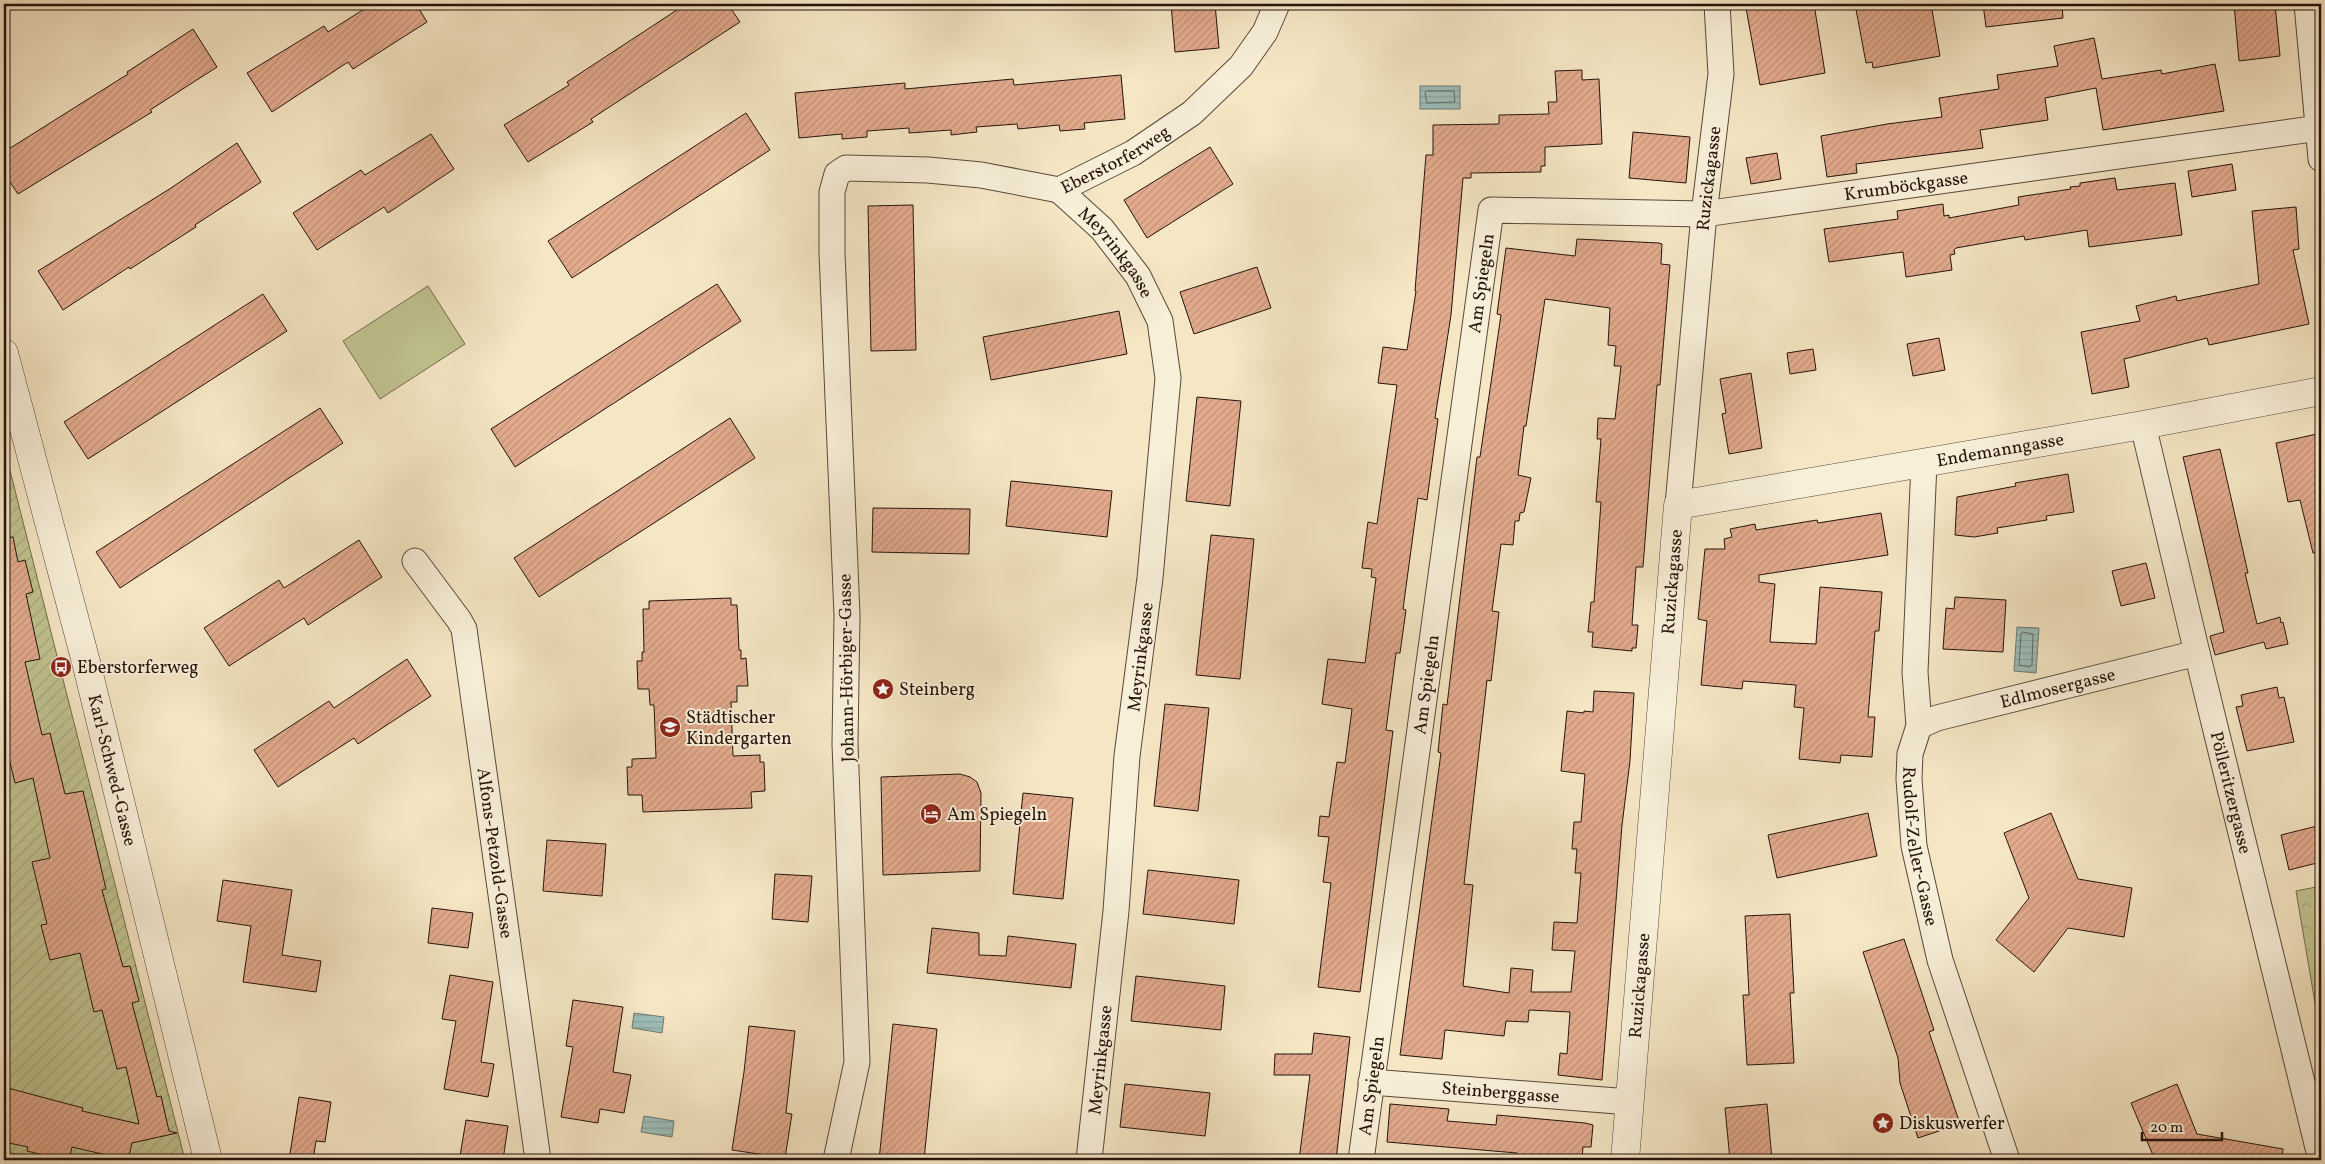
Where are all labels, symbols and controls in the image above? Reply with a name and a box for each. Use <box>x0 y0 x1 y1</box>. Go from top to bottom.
street label: Eberstorferweg <box>1057 120 1176 201</box>
street label: Ruzickagasse <box>1692 125 1729 232</box>
street label: Krumböckgasse <box>1843 166 1970 208</box>
street label: Meyrinkgasse <box>1072 202 1158 303</box>
street label: Am Spiegeln <box>1463 232 1502 335</box>
street label: Endemanngasse <box>1935 428 2066 474</box>
street label: Ruzickagasse <box>1657 528 1690 636</box>
street label: Johann-Hörbiger-Gasse <box>833 573 862 763</box>
street label: Meyrinkgasse <box>1122 601 1161 713</box>
street label: Am Spiegeln <box>1408 633 1447 736</box>
bus stop icon: Eberstorferweg <box>49 655 73 679</box>
place label: Eberstorferweg <box>77 656 198 681</box>
street label: Edlmosergasse <box>1998 663 2118 716</box>
place icon: Steinberg <box>871 677 895 701</box>
place label: Steinberg <box>899 678 975 703</box>
street label: Karl-Schwed-Gasse <box>80 692 142 849</box>
place label: Städtischer Kindergarten <box>686 706 792 752</box>
school or university icon: Städtischer Kindergarten <box>658 715 682 739</box>
street label: Pölleritzergasse <box>2203 729 2257 857</box>
street label: Alfons-Petzold-Gasse <box>469 766 518 940</box>
street label: Rudolf-Zeller-Gasse <box>1895 766 1943 929</box>
hotel icon: Am Spiegeln <box>919 802 943 826</box>
place label: Am Spiegeln <box>947 803 1048 828</box>
street label: Ruzickagasse <box>1624 932 1657 1039</box>
street label: Meyrinkgasse <box>1083 1004 1120 1116</box>
street label: Am Spiegeln <box>1353 1034 1392 1137</box>
street label: Steinberggasse <box>1441 1076 1560 1111</box>
scale bar <box>2142 1109 2222 1141</box>
place icon: Diskuswerfer <box>1871 1111 1895 1135</box>
place label: Diskuswerfer <box>1899 1112 2005 1137</box>
text: 20 m <box>2150 1118 2183 1139</box>

